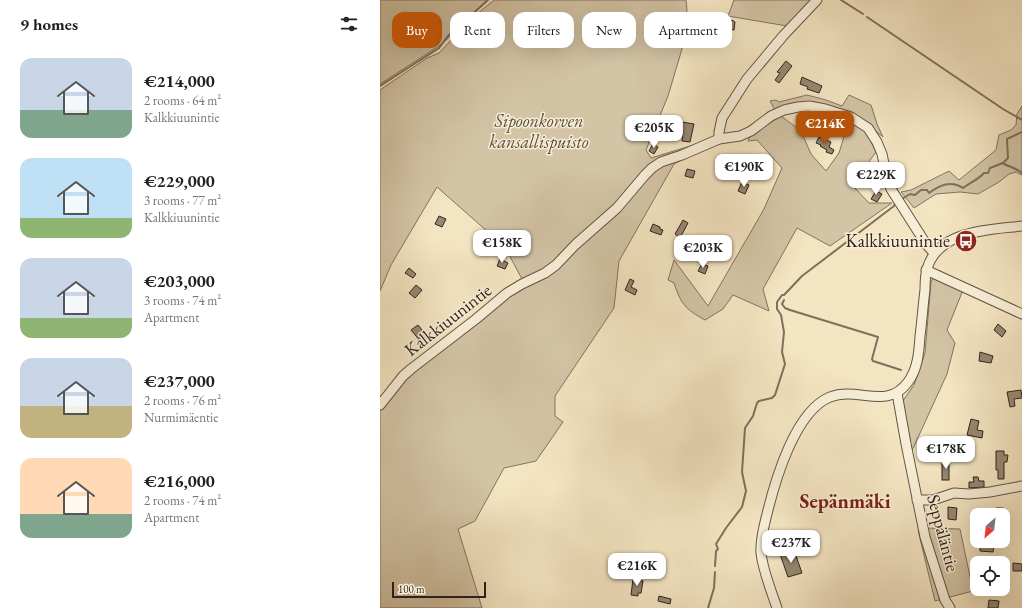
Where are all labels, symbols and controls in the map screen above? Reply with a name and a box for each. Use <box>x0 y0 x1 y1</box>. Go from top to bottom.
chip: Buy <box>392 12 442 48</box>
chip: Rent <box>450 12 505 48</box>
chip: Filters <box>513 12 574 48</box>
chip: New <box>582 12 636 48</box>
chip: Apartment <box>644 12 732 48</box>
text: 9 homes <box>20 13 78 35</box>
icon: filters <box>338 13 360 35</box>
text: €214,000 <box>144 70 215 92</box>
icon: home <box>52 74 100 122</box>
text: 2 rooms · 64 m² <box>144 92 221 109</box>
text: Kalkkiuunintie <box>144 109 220 126</box>
park label: Sipoonkorven kansallispuisto <box>489 109 589 154</box>
pin: €214K <box>797 111 853 145</box>
pin: €205K <box>626 115 682 149</box>
text: €214K <box>805 115 845 132</box>
text: €205K <box>634 119 674 136</box>
pin: €190K <box>716 154 772 188</box>
text: €190K <box>724 158 764 175</box>
pin: €229K <box>848 162 904 196</box>
text: €229K <box>856 166 896 183</box>
text: €229,000 <box>144 170 215 192</box>
icon: home <box>52 174 100 222</box>
text: 3 rooms · 77 m² <box>144 192 221 209</box>
text: Kalkkiuunintie <box>144 209 220 226</box>
bus stop icon: Kalkkiuunintie <box>953 228 979 254</box>
place label: Kalkkiuunintie <box>845 229 950 252</box>
pin: €158K <box>474 230 530 264</box>
text: €158K <box>482 234 522 251</box>
pin: €203K <box>675 235 731 269</box>
text: €203K <box>683 239 723 256</box>
text: €203,000 <box>144 270 215 292</box>
icon: home <box>52 274 100 322</box>
street label: Kalkkiuunintie <box>399 278 496 361</box>
text: 3 rooms · 74 m² <box>144 292 221 309</box>
text: Apartment <box>144 309 199 326</box>
text: €237,000 <box>144 370 215 392</box>
icon: home <box>52 374 100 422</box>
text: 2 rooms · 76 m² <box>144 392 221 409</box>
text: Nurmimäentie <box>144 409 218 426</box>
pin: €178K <box>918 436 974 470</box>
text: €178K <box>926 440 966 457</box>
text: €216,000 <box>144 470 215 492</box>
icon: home <box>52 474 100 522</box>
district label: Sepänmäki <box>799 488 891 514</box>
text: 2 rooms · 74 m² <box>144 492 221 509</box>
street label: Seppäläntie <box>922 492 965 574</box>
north arrow <box>970 508 1010 548</box>
map controls <box>970 508 1010 596</box>
text: Apartment <box>144 509 199 526</box>
pin: €237K <box>763 530 819 564</box>
text: €237K <box>771 534 811 551</box>
pin: €216K <box>609 553 665 587</box>
button: locate <box>970 556 1010 596</box>
text: €216K <box>617 557 657 574</box>
scale bar <box>392 580 486 599</box>
text: 100 m <box>398 582 425 596</box>

